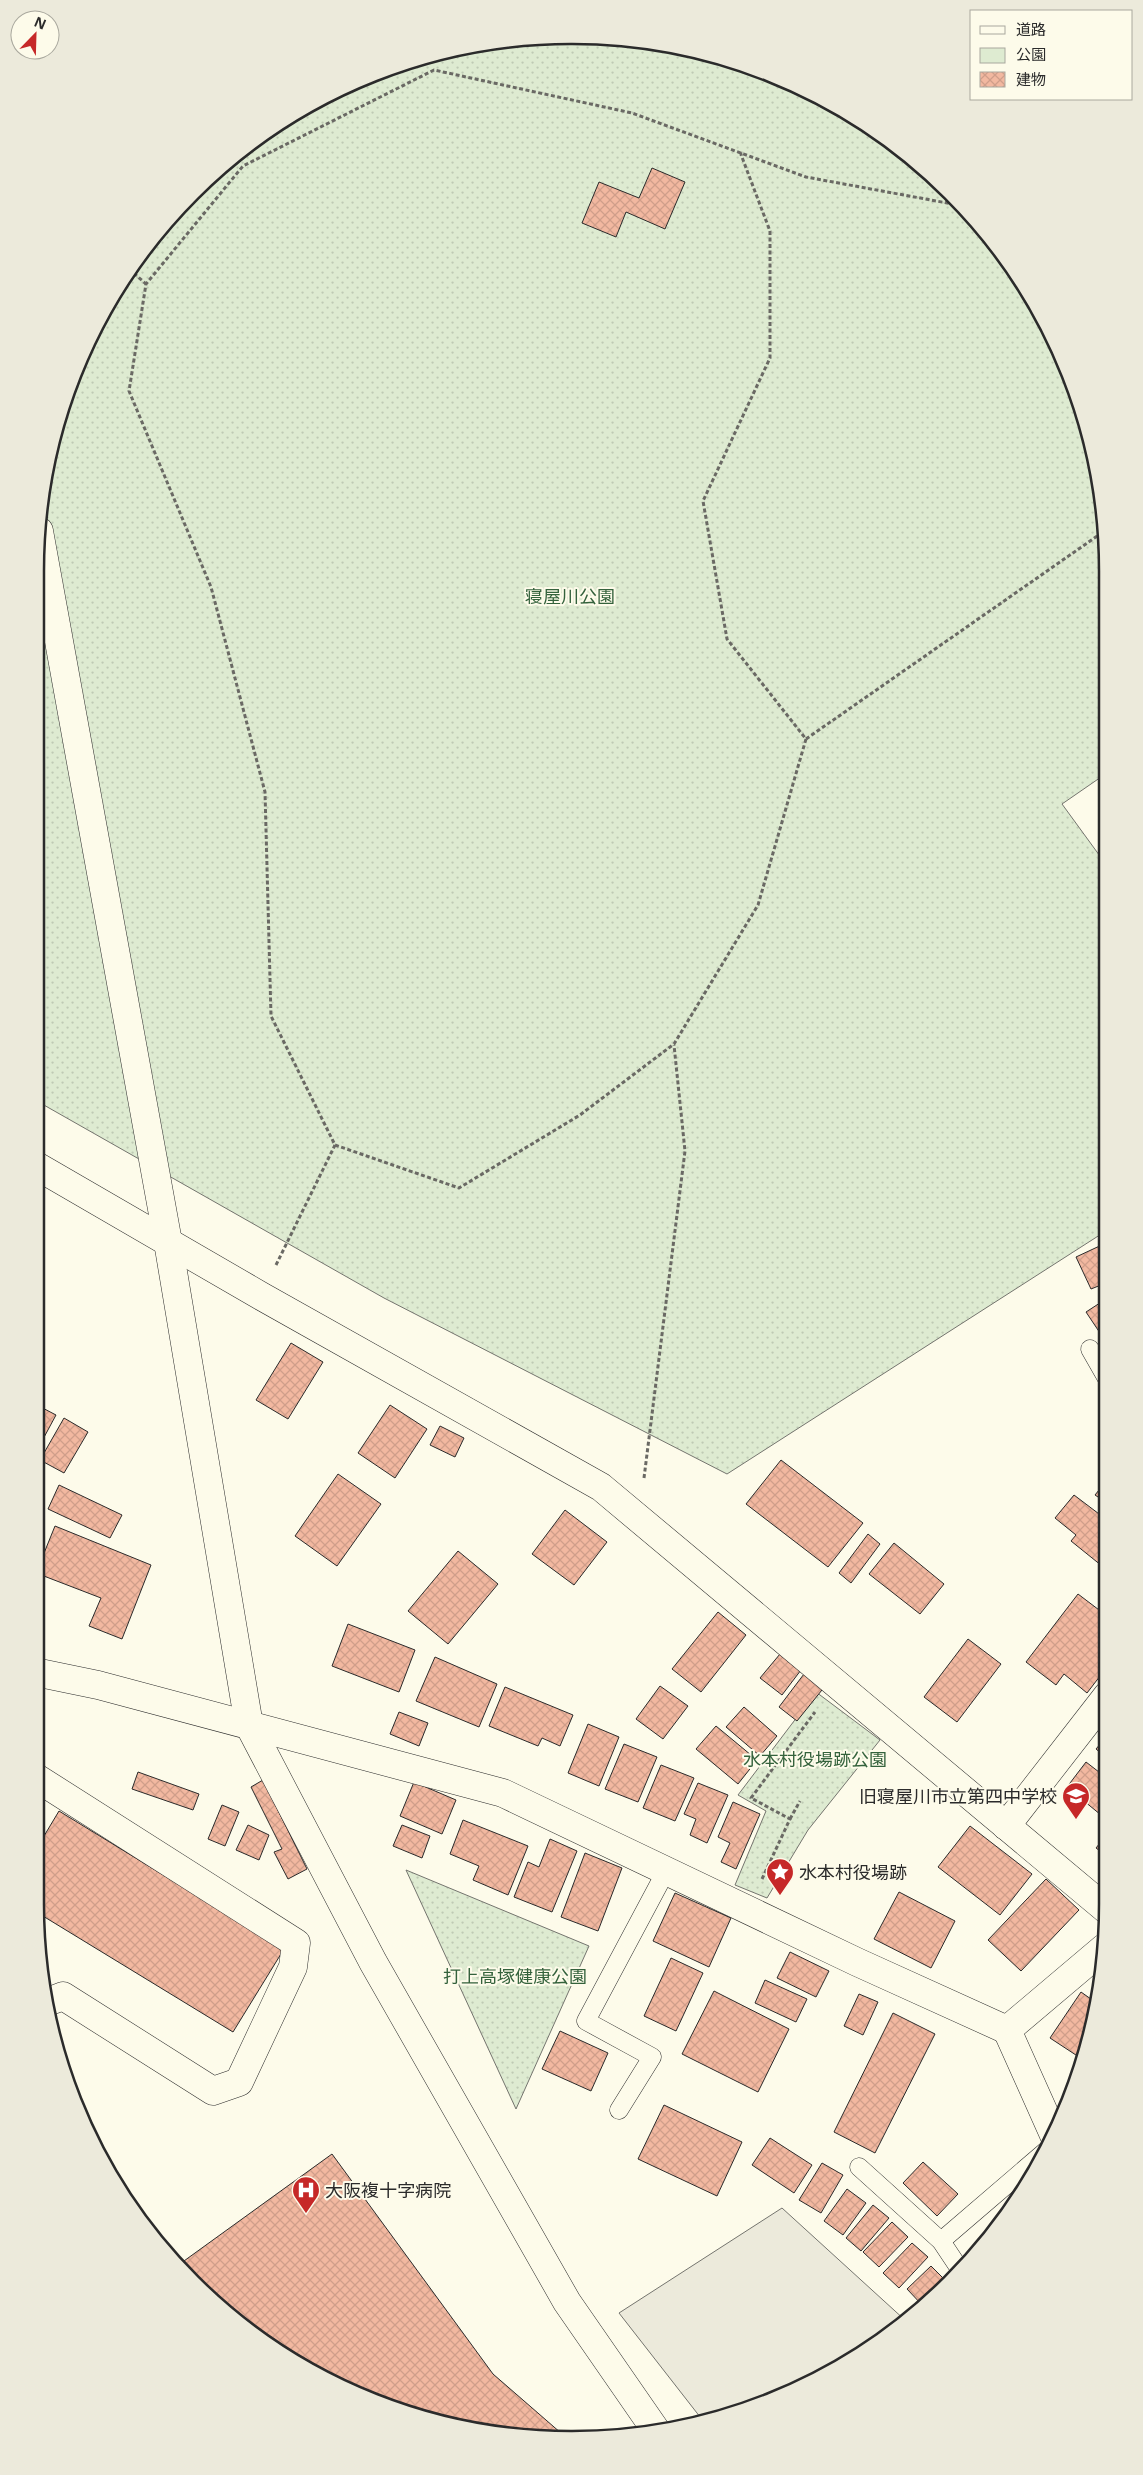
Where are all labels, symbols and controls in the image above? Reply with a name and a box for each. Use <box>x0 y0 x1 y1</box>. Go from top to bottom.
north arrow <box>10 10 60 60</box>
legend <box>970 10 1133 100</box>
text: N <box>31 12 49 34</box>
text: 道路 <box>1016 19 1046 39</box>
text: 公園 <box>1016 44 1046 64</box>
text: 建物 <box>1016 69 1046 89</box>
park label: 寝屋川公園 <box>525 584 615 608</box>
park label: 水本村役場跡公園 <box>743 1747 887 1771</box>
school or university icon: 旧寝屋川市立第四中学校 <box>1061 1781 1091 1820</box>
place label: 旧寝屋川市立第四中学校 <box>859 1784 1057 1808</box>
place icon: 水本村役場跡 <box>765 1857 795 1896</box>
place label: 水本村役場跡 <box>799 1860 907 1884</box>
park label: 打上高塚健康公園 <box>443 1964 587 1988</box>
hospital icon: 大阪複十字病院 <box>291 2175 321 2214</box>
place label: 大阪複十字病院 <box>325 2178 451 2202</box>

